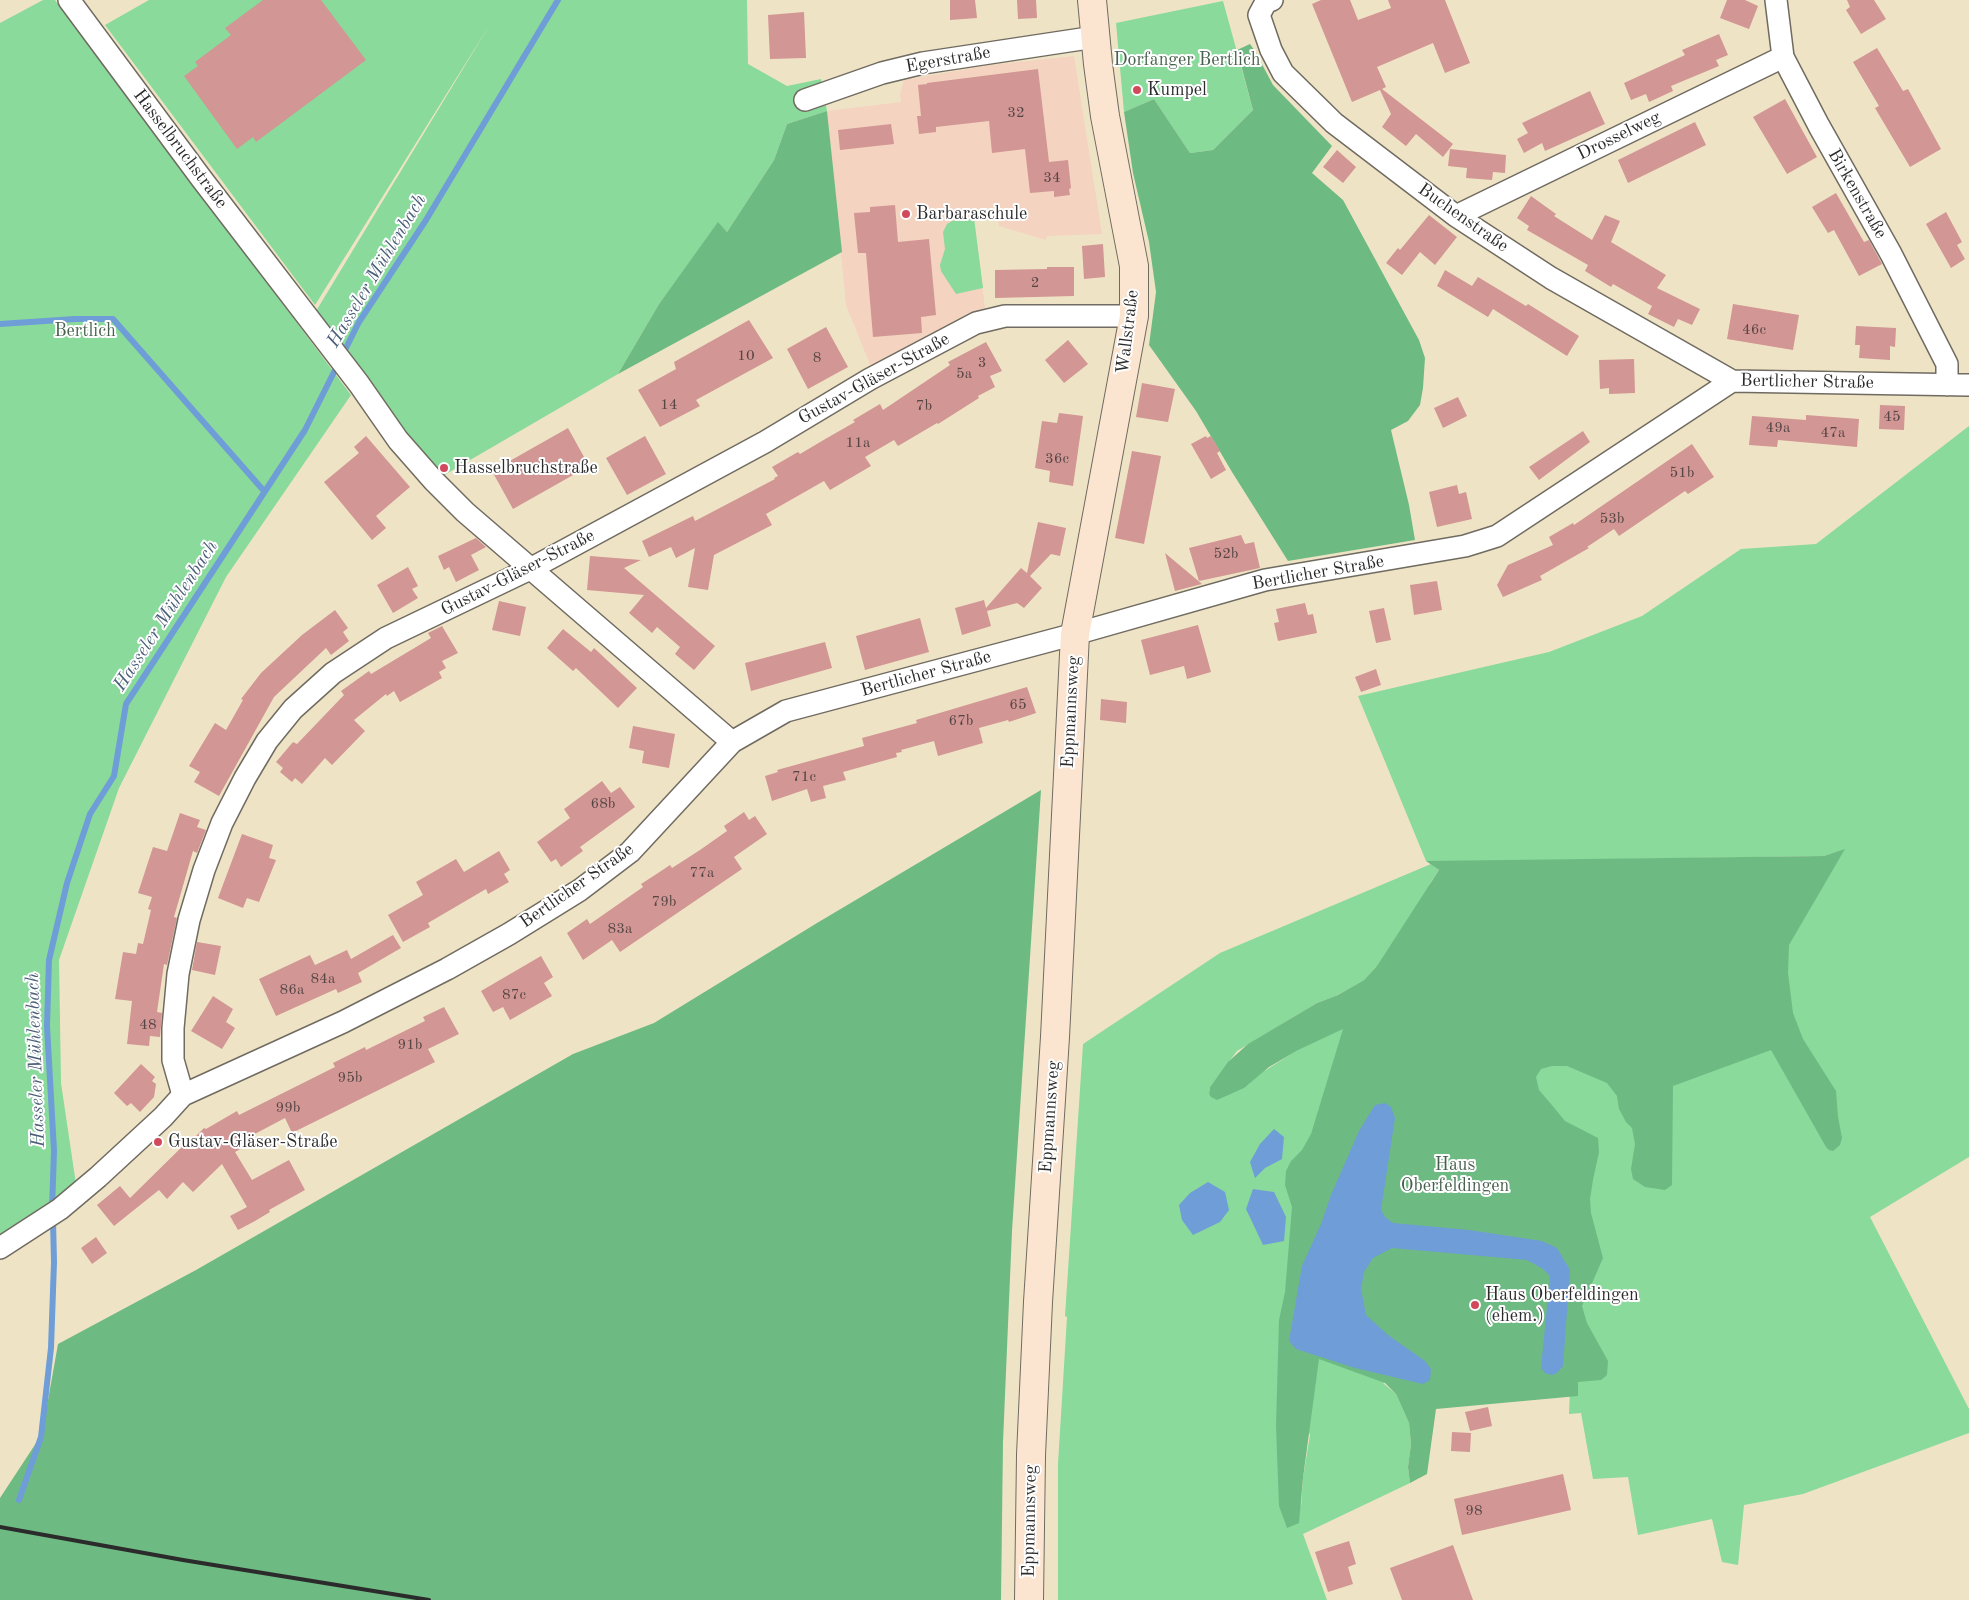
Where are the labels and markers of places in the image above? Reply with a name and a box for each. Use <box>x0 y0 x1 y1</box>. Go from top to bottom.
place label: Kumpel <box>1147 79 1207 101</box>
marker: Kumpel <box>1131 84 1143 96</box>
place label: Barbaraschule <box>916 203 1027 225</box>
marker: Barbaraschule <box>900 208 912 220</box>
place label: Hasselbruchstraße <box>454 457 598 479</box>
marker: Hasselbruchstraße <box>438 462 450 474</box>
place label: Gustav-Gläser-Straße <box>168 1131 338 1153</box>
marker: Gustav-Gläser-Straße <box>152 1136 164 1148</box>
place label: Haus Oberfeldingen (ehem.) <box>1485 1284 1639 1326</box>
marker: Haus Oberfeldingen (ehem.) <box>1469 1299 1481 1311</box>

